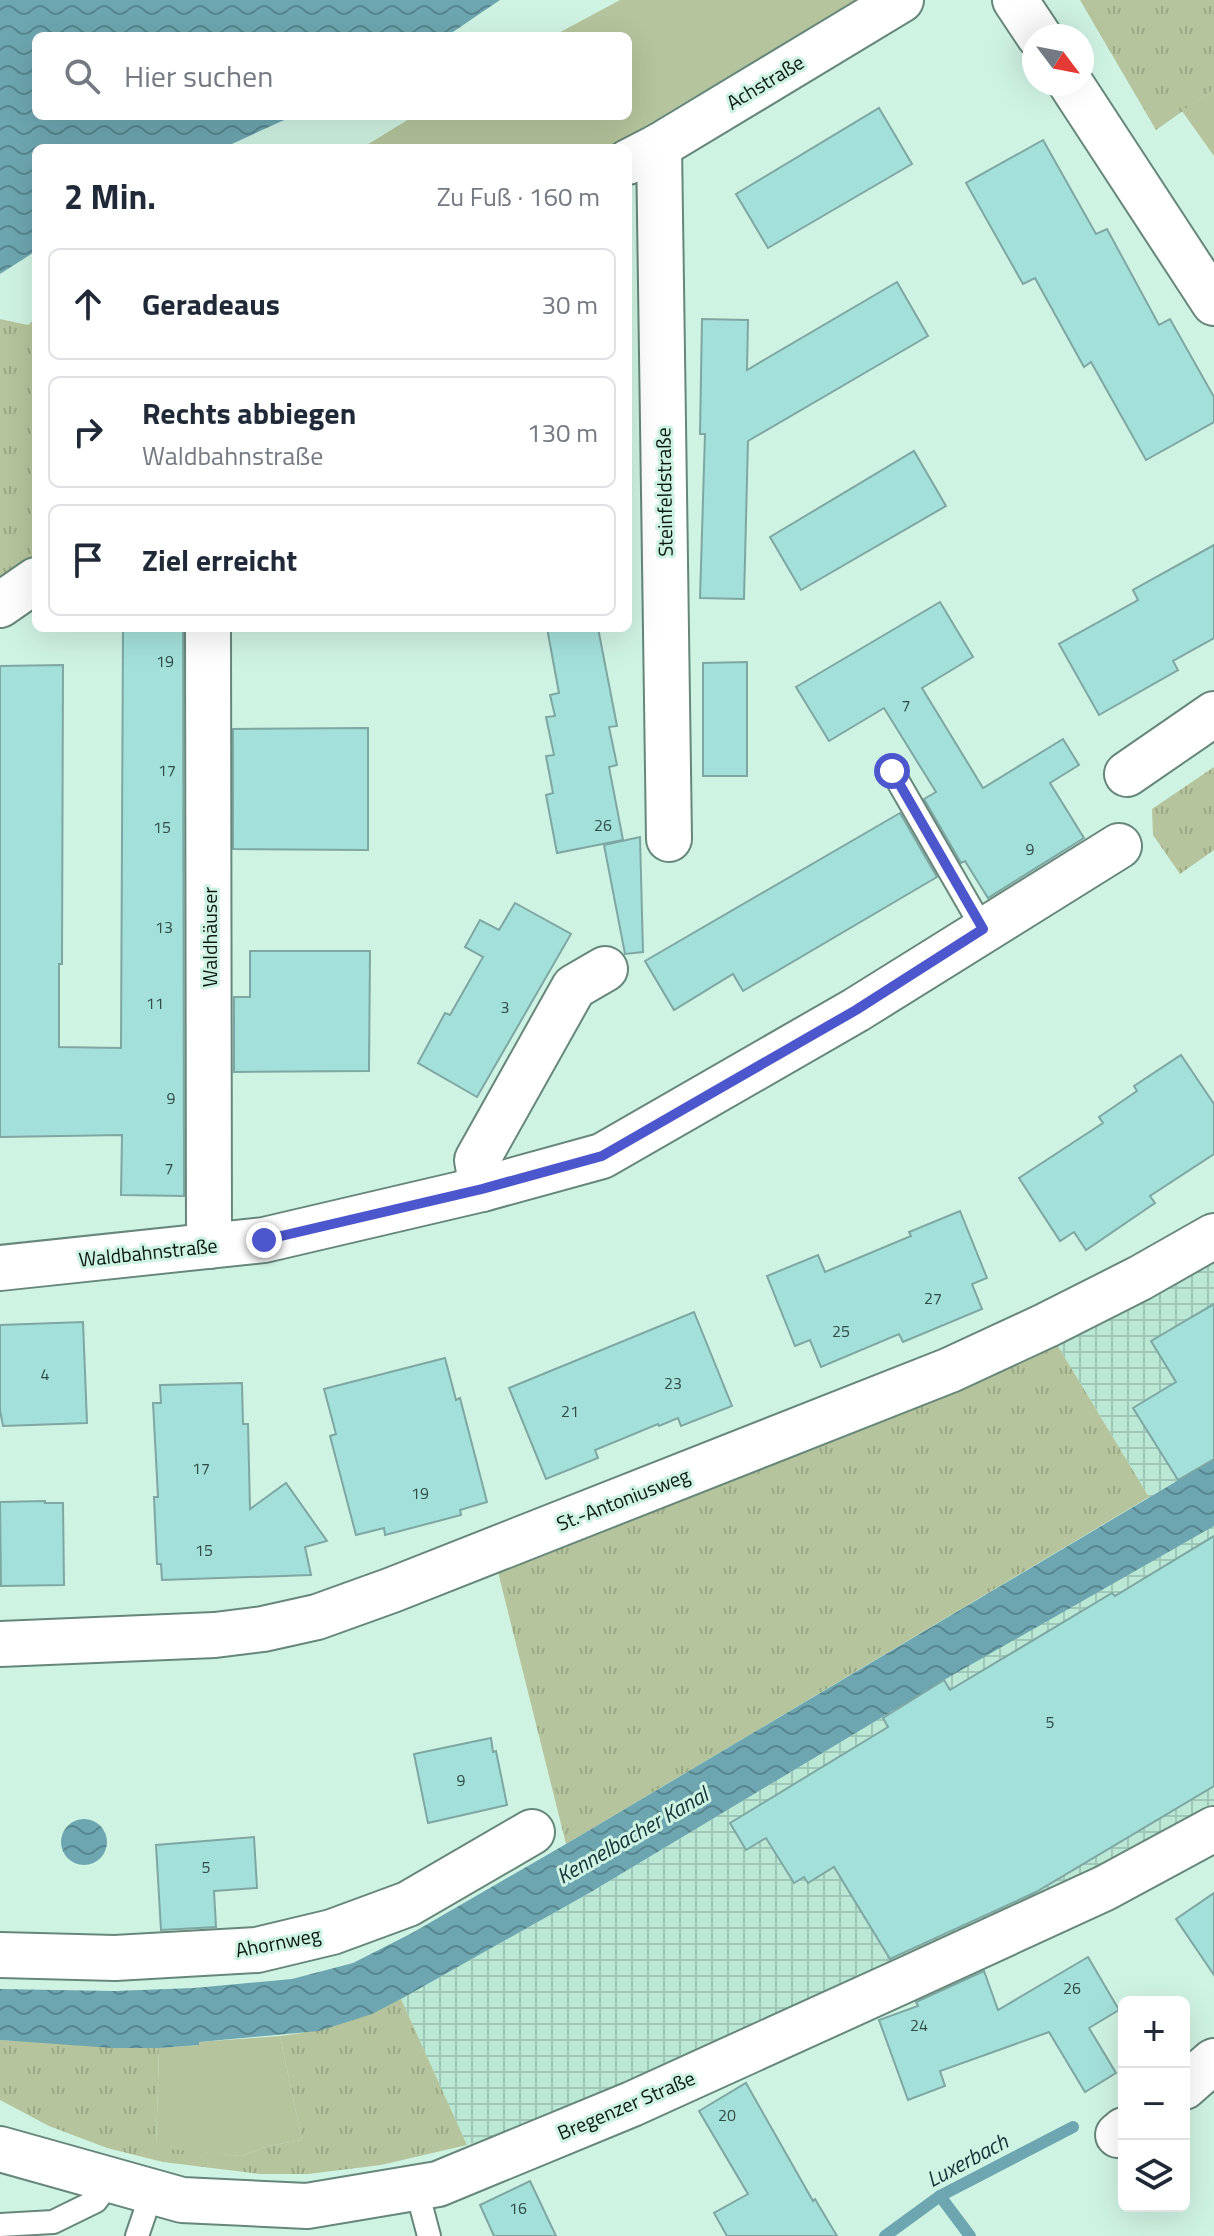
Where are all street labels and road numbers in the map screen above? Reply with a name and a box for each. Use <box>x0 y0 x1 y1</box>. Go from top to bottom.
street label: Achstraße <box>720 47 810 117</box>
street label: Steinfeldstraße <box>647 427 681 557</box>
street label: Waldhäuser <box>194 887 225 987</box>
street label: Waldbahnstraße <box>77 1229 219 1275</box>
street label: St.-Antoniusweg <box>552 1459 694 1539</box>
street label: Ahornweg <box>233 1919 323 1965</box>
street label: Bregenzer Straße <box>552 2062 700 2148</box>

